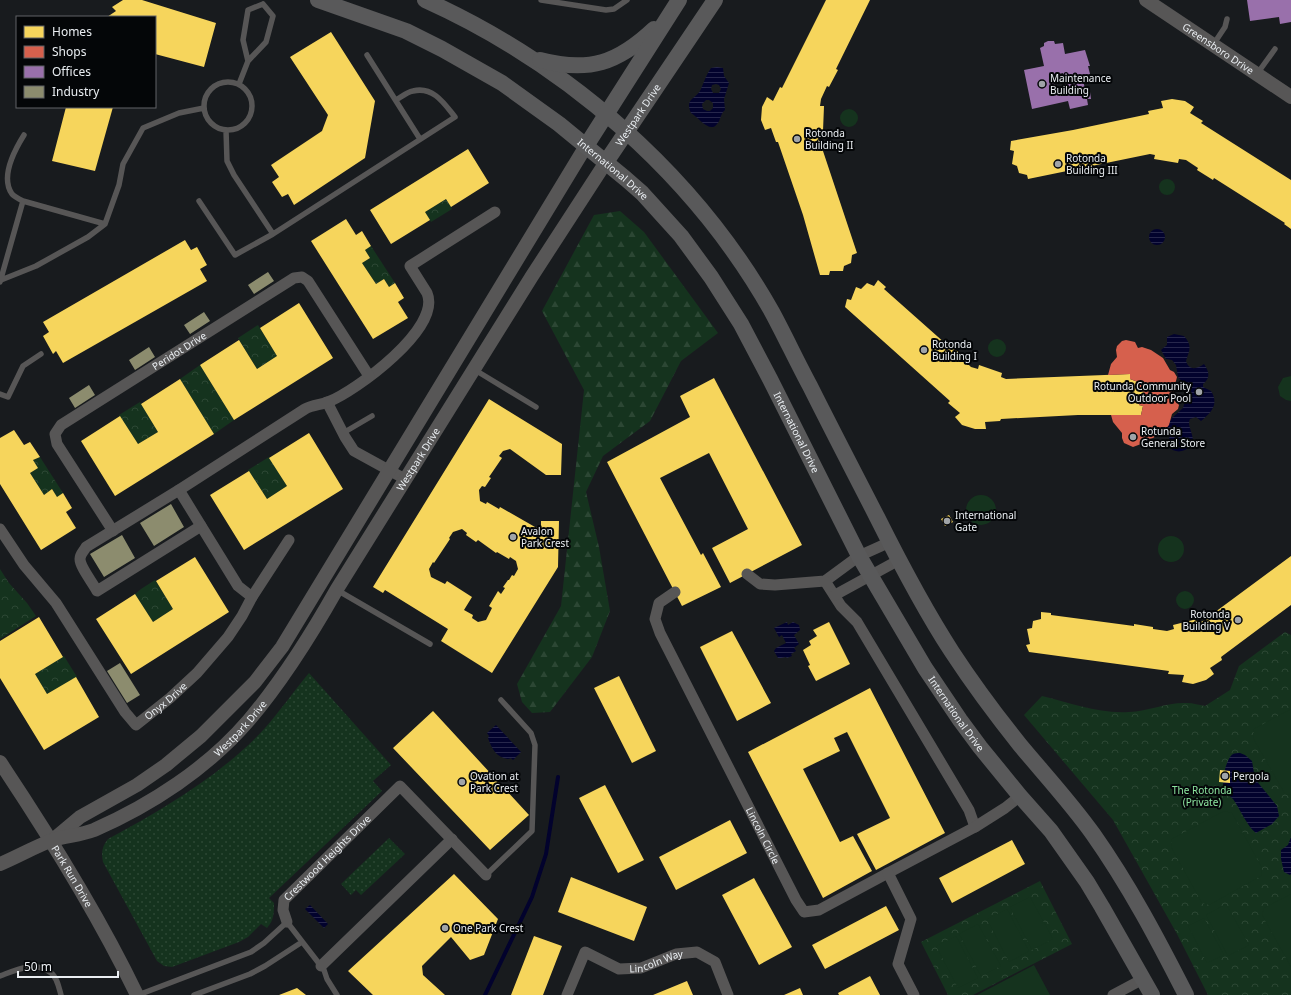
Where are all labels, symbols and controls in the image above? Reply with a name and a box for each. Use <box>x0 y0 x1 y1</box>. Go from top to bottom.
legend <box>16 16 156 108</box>
street label: Greensboro Drive <box>1180 19 1257 77</box>
text: Homes <box>52 23 92 40</box>
text: Shops <box>52 43 87 60</box>
text: Offices <box>52 63 91 80</box>
place label: Maintenance Building <box>1050 71 1111 97</box>
marker: Maintenance Building <box>1037 79 1047 89</box>
street label: Westpark Drive <box>612 81 664 148</box>
text: Industry <box>52 83 100 100</box>
place label: Rotonda Building II <box>805 126 853 152</box>
marker: Rotonda Building II <box>792 134 802 144</box>
street label: International Drive <box>575 135 652 203</box>
place label: Rotonda Building III <box>1066 151 1118 177</box>
marker: Rotonda Building III <box>1053 159 1063 169</box>
street label: Peridot Drive <box>149 328 209 373</box>
place label: Rotonda Building I <box>932 337 977 363</box>
marker: Rotonda Building I <box>919 345 929 355</box>
place label: Rotunda Community Outdoor Pool <box>1094 379 1192 405</box>
marker: Rotunda Community Outdoor Pool <box>1194 387 1204 397</box>
street label: International Drive <box>771 389 823 475</box>
place label: Rotunda General Store <box>1141 424 1206 450</box>
street label: Westpark Drive <box>393 425 443 493</box>
marker: Rotunda General Store <box>1128 432 1138 442</box>
place label: International Gate <box>955 508 1016 534</box>
marker: International Gate <box>942 516 952 526</box>
place label: Avalon Park Crest <box>521 524 569 550</box>
marker: Avalon Park Crest <box>508 532 518 542</box>
place label: Rotonda Building V <box>1183 607 1230 633</box>
marker: Rotonda Building V <box>1233 615 1243 625</box>
street label: International Drive <box>925 673 988 754</box>
street label: Onyx Drive <box>141 679 190 723</box>
street label: Westpark Drive <box>211 697 270 759</box>
place label: Ovation at Park Crest <box>470 769 519 795</box>
place label: Pergola <box>1233 769 1269 783</box>
marker: Pergola <box>1220 771 1230 781</box>
marker: Ovation at Park Crest <box>457 777 467 787</box>
park label: The Rotonda (Private) <box>1172 783 1232 809</box>
street label: Lincoln Circle <box>743 805 784 867</box>
street label: Crestwood Heights Drive <box>280 812 374 904</box>
street label: Park Run Drive <box>48 842 96 910</box>
place label: One Park Crest <box>453 921 524 935</box>
marker: One Park Crest <box>440 923 450 933</box>
street label: Lincoln Way <box>629 946 684 976</box>
scale bar <box>18 953 118 979</box>
text: 50 m <box>24 958 52 975</box>

